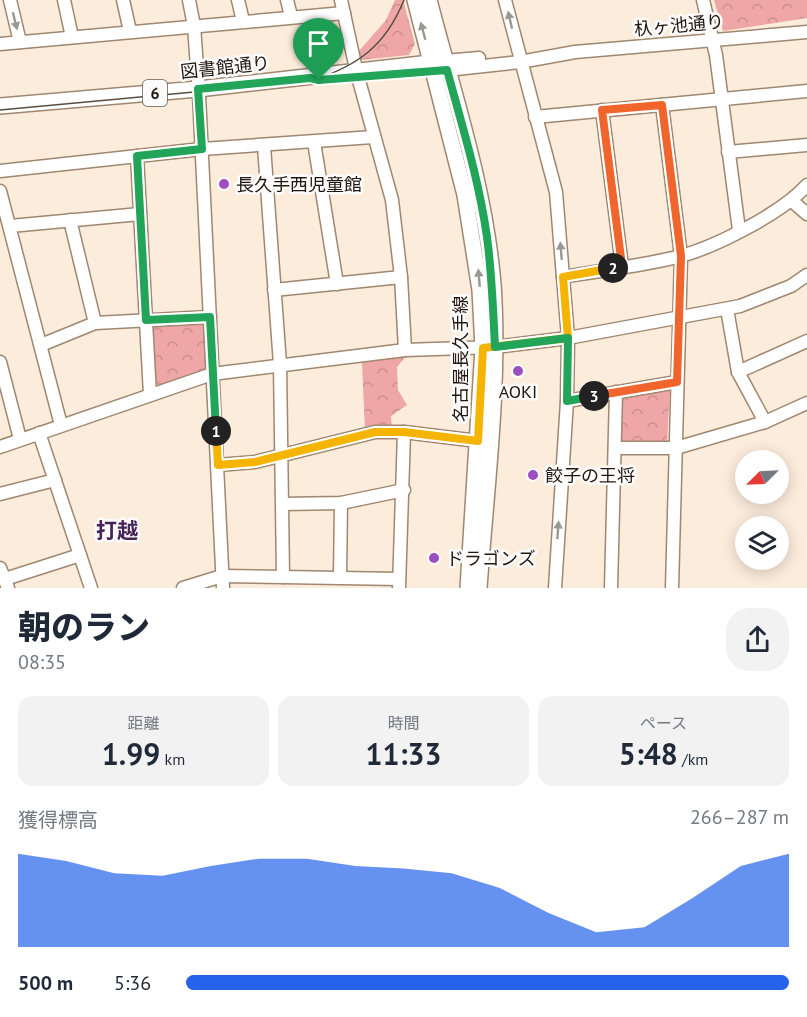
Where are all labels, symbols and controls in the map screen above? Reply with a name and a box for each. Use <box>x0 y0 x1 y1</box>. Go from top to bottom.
street label: 杁ヶ池通り <box>633 10 725 40</box>
one-way arrow <box>504 11 514 30</box>
one-way arrow <box>10 12 20 30</box>
pin <box>293 18 344 80</box>
one-way arrow <box>418 22 427 40</box>
icon: arrive <box>302 27 335 60</box>
street label: 図書館通り <box>179 51 271 83</box>
road number: 6 <box>143 80 167 106</box>
place label: 長久手西児童館 <box>236 173 362 196</box>
marker: 長久手西児童館 <box>217 177 231 191</box>
one-way arrow <box>556 242 566 261</box>
pin: 2 <box>598 253 628 283</box>
text: 2 <box>608 258 618 278</box>
one-way arrow <box>474 269 484 288</box>
street label: 名古屋長久手線 <box>449 296 472 422</box>
marker: AOKI <box>511 364 525 378</box>
place label: AOKI <box>499 380 537 403</box>
pin: 3 <box>579 381 609 411</box>
text: 3 <box>589 386 599 406</box>
pin: 1 <box>201 416 231 446</box>
text: 1 <box>211 421 221 441</box>
north arrow <box>735 450 789 504</box>
map controls <box>735 450 789 570</box>
place label: 餃子の王将 <box>545 464 635 487</box>
marker: 餃子の王将 <box>526 468 540 482</box>
button: layers <box>735 516 789 570</box>
district label: 打越 <box>96 517 138 544</box>
one-way arrow <box>554 520 563 539</box>
place label: ドラゴンズ <box>446 547 536 570</box>
marker: ドラゴンズ <box>427 551 441 565</box>
text: 朝のラン <box>18 605 150 648</box>
button: share <box>726 608 789 671</box>
text: 08:35 <box>18 649 66 675</box>
text: 距離 <box>127 713 160 733</box>
text: 時間 <box>387 713 420 733</box>
text: ペース <box>640 713 687 733</box>
text: 1.99 <box>102 734 160 773</box>
text: 11:33 <box>365 734 442 773</box>
text: 5:48 <box>619 734 678 773</box>
text: km <box>160 749 185 769</box>
text: /km <box>678 749 708 769</box>
text: 266–287 m <box>690 804 789 830</box>
text: 獲得標高 <box>18 807 98 833</box>
text: 500 m <box>18 970 73 996</box>
text: 5:36 <box>114 970 151 996</box>

